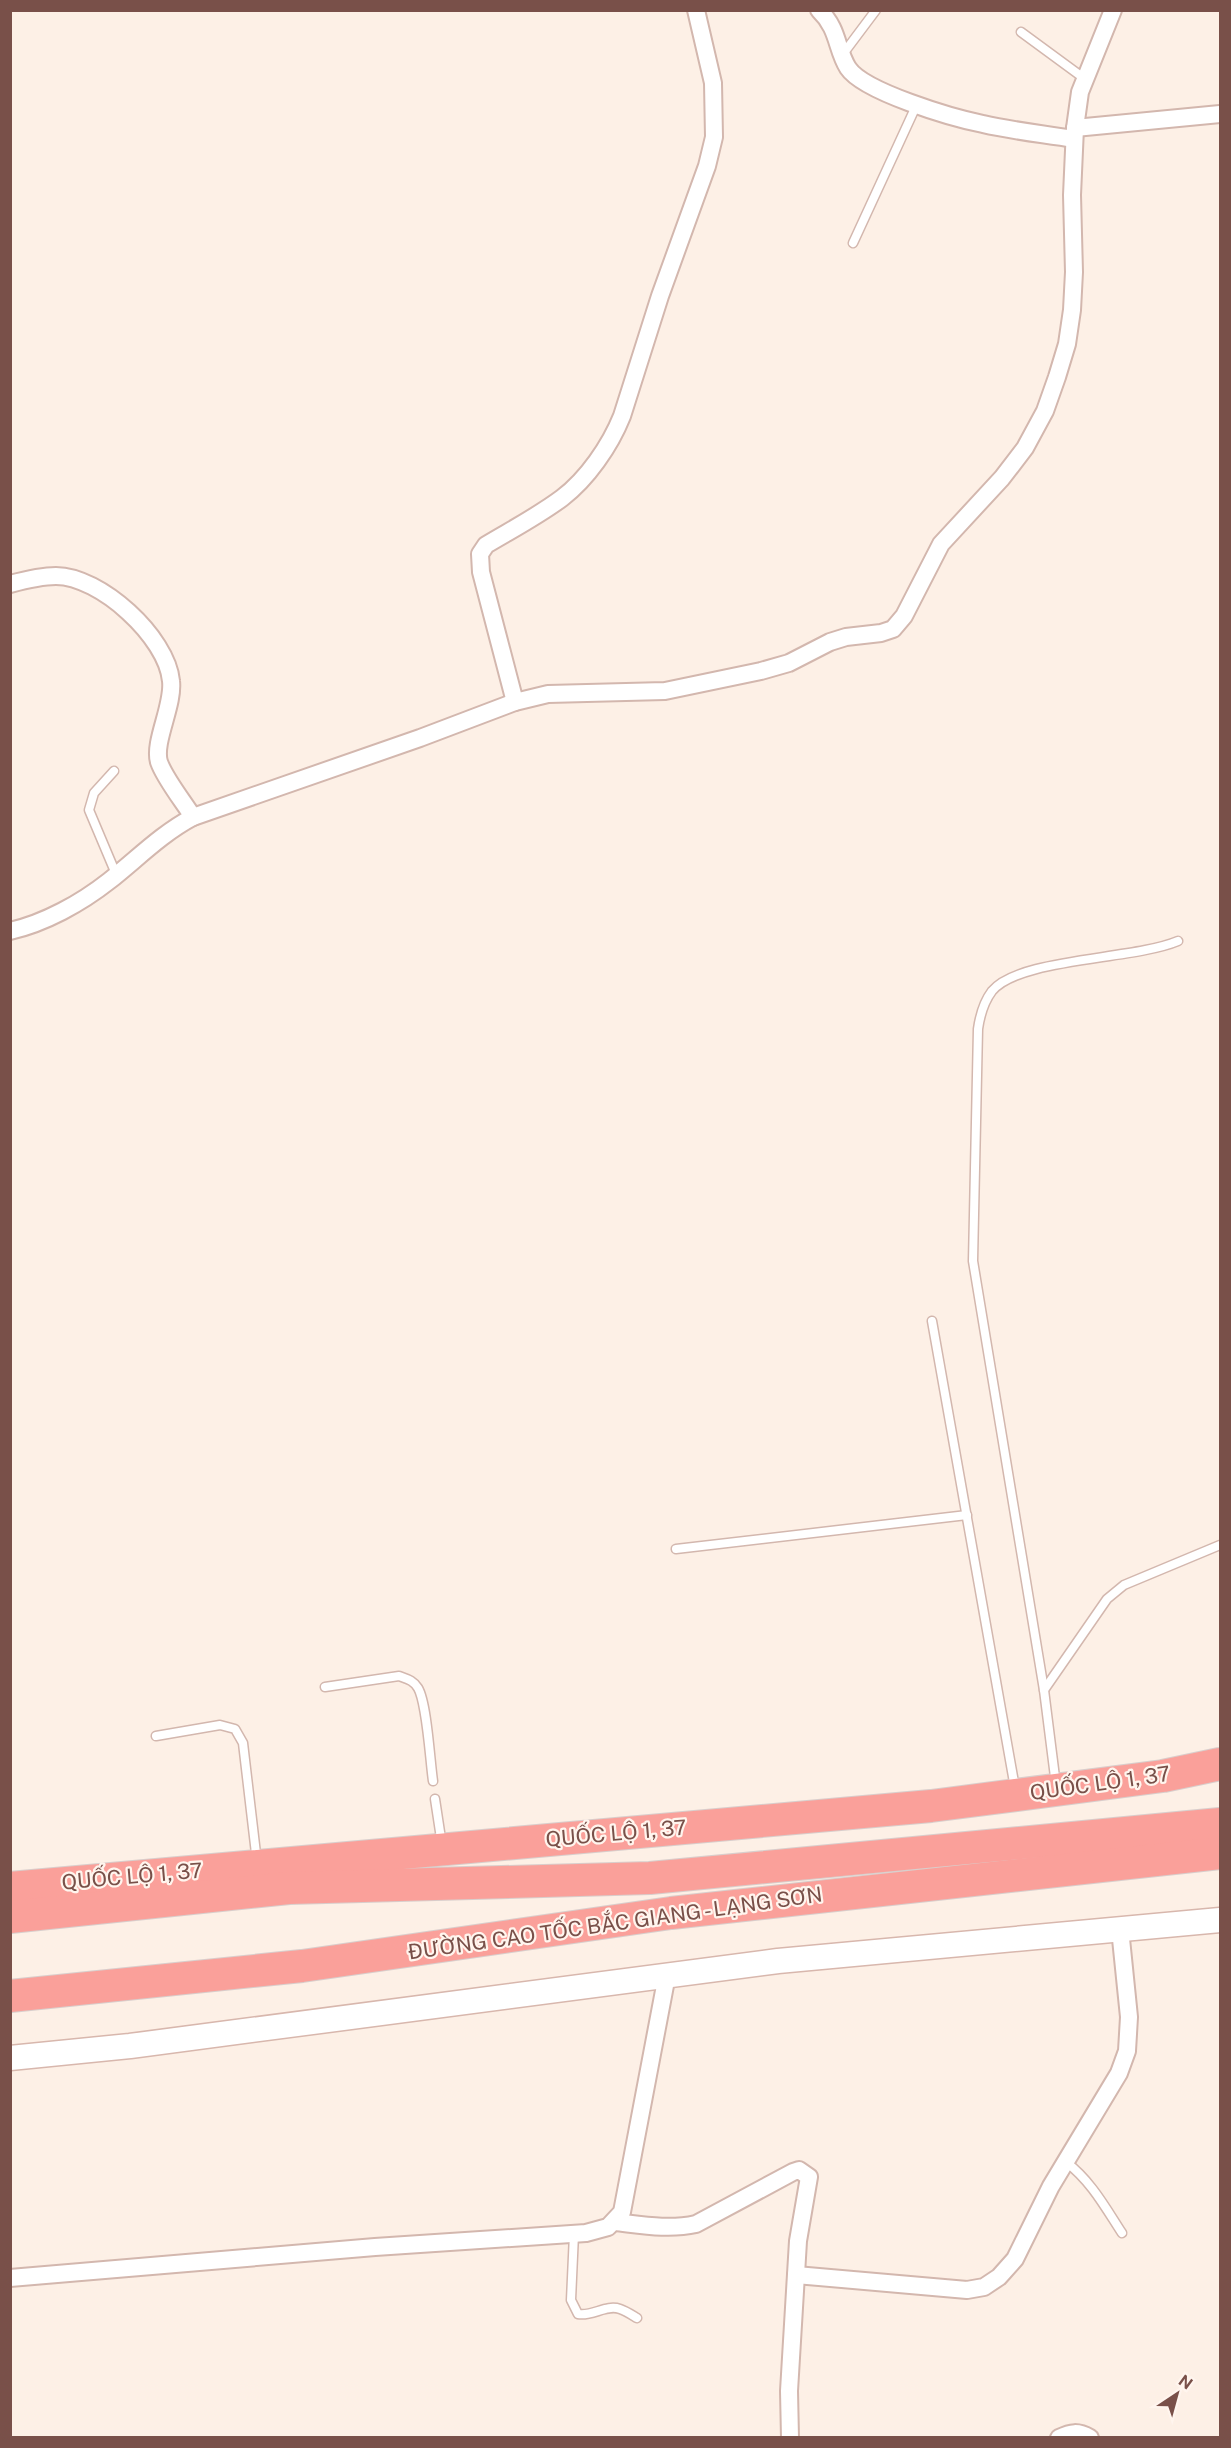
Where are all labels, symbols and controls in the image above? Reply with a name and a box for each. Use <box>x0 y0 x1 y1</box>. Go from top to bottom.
street label: QUỐC LỘ 1, 37 <box>1028 1759 1172 1805</box>
street label: QUỐC LỘ 1, 37 <box>544 1812 687 1852</box>
street label: QUỐC LỘ 1, 37 <box>60 1855 203 1895</box>
street label: ĐƯỜNG CAO TỐC BẮC GIANG - LẠNG SƠN <box>406 1880 824 1964</box>
north arrow <box>1147 2364 1207 2424</box>
text: N <box>1175 2371 1196 2394</box>

